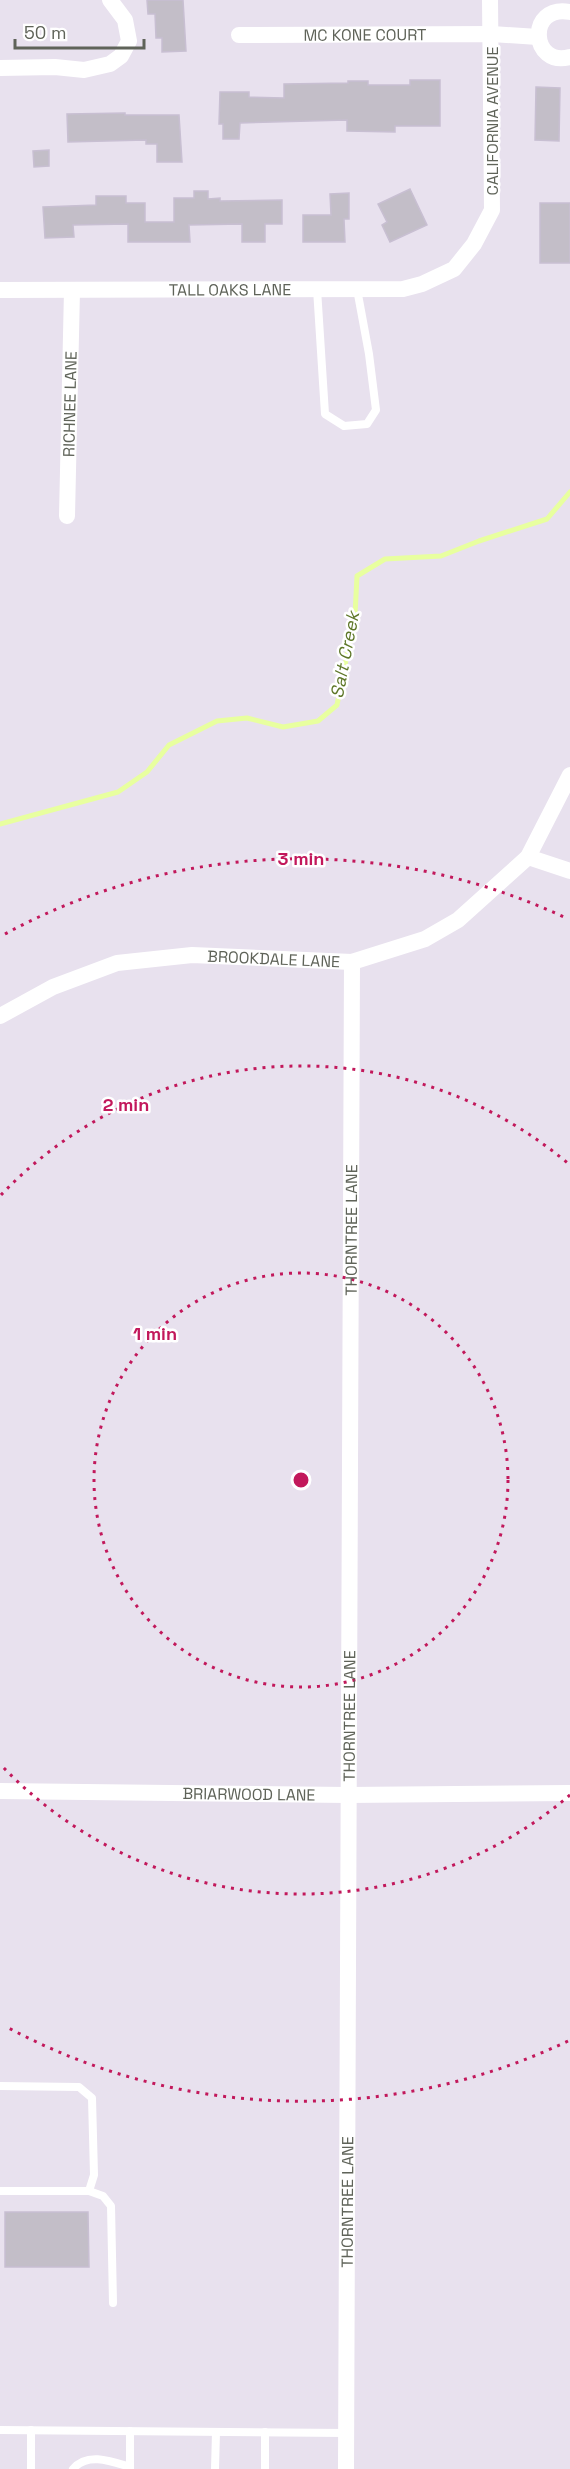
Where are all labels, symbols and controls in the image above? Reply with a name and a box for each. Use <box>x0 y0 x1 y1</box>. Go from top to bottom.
scale bar <box>15 12 144 50</box>
text: 50 m <box>24 21 66 44</box>
street label: MC KONE COURT <box>303 24 427 46</box>
street label: CALIFORNIA AVENUE <box>482 47 503 195</box>
street label: TALL OAKS LANE <box>169 279 291 301</box>
street label: RICHNEE LANE <box>58 351 82 457</box>
water label: Salt Creek <box>325 607 365 700</box>
text: 3 min <box>278 847 324 870</box>
street label: BROOKDALE LANE <box>207 946 341 972</box>
text: 2 min <box>103 1093 149 1116</box>
street label: THORNTREE LANE <box>341 1164 362 1296</box>
text: 1 min <box>133 1322 177 1345</box>
centre of rings <box>291 1470 311 1490</box>
street label: THORNTREE LANE <box>339 1650 360 1782</box>
street label: BRIARWOOD LANE <box>182 1783 316 1806</box>
street label: THORNTREE LANE <box>337 2136 358 2268</box>

